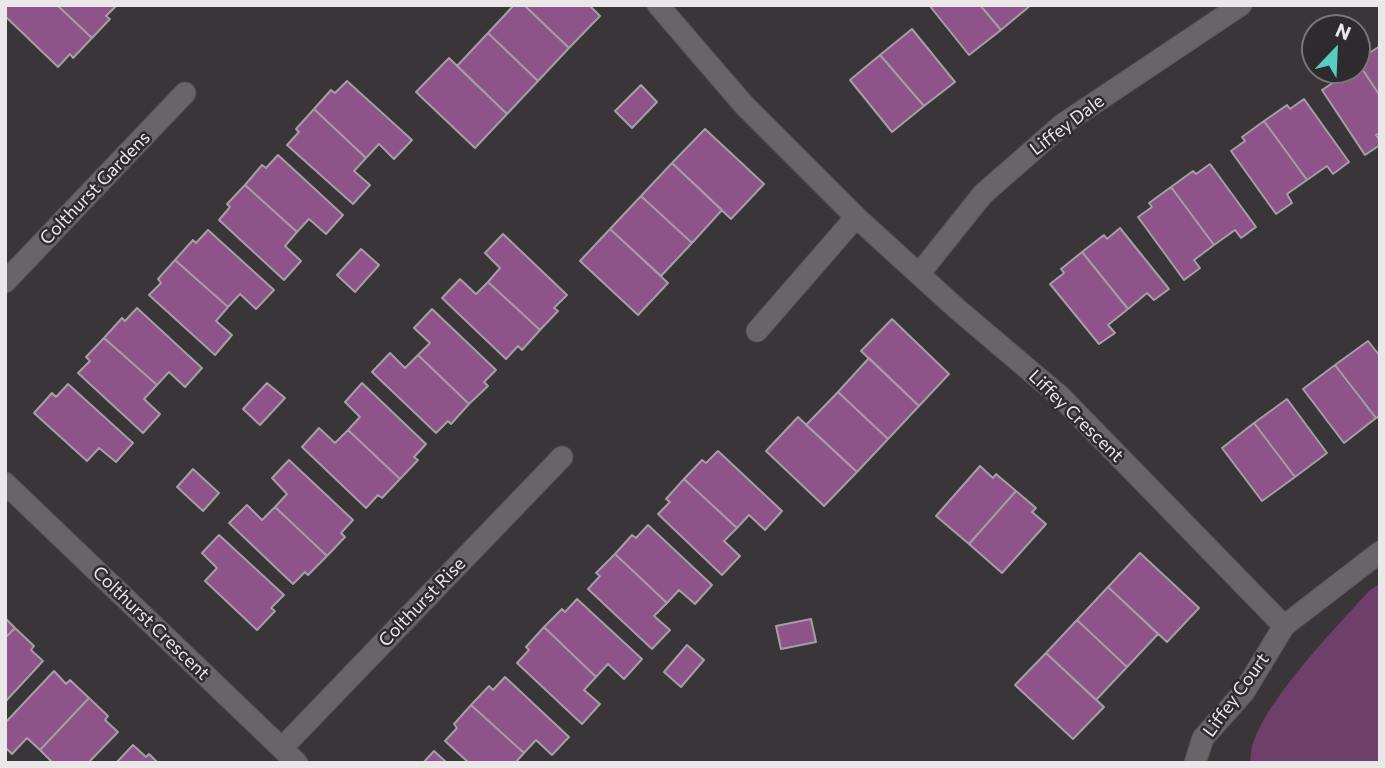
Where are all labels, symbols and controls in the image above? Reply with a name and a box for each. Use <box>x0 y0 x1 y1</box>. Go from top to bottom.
north arrow <box>1301 14 1371 84</box>
text: N <box>1333 18 1355 44</box>
street label: Liffey Dale <box>1026 90 1108 160</box>
street label: Colthurst Gardens <box>35 127 155 249</box>
street label: Liffey Crescent <box>1024 365 1128 467</box>
street label: Colthurst Rise <box>374 553 470 651</box>
street label: Colthurst Crescent <box>88 562 214 684</box>
street label: Liffey Court <box>1198 649 1274 741</box>

